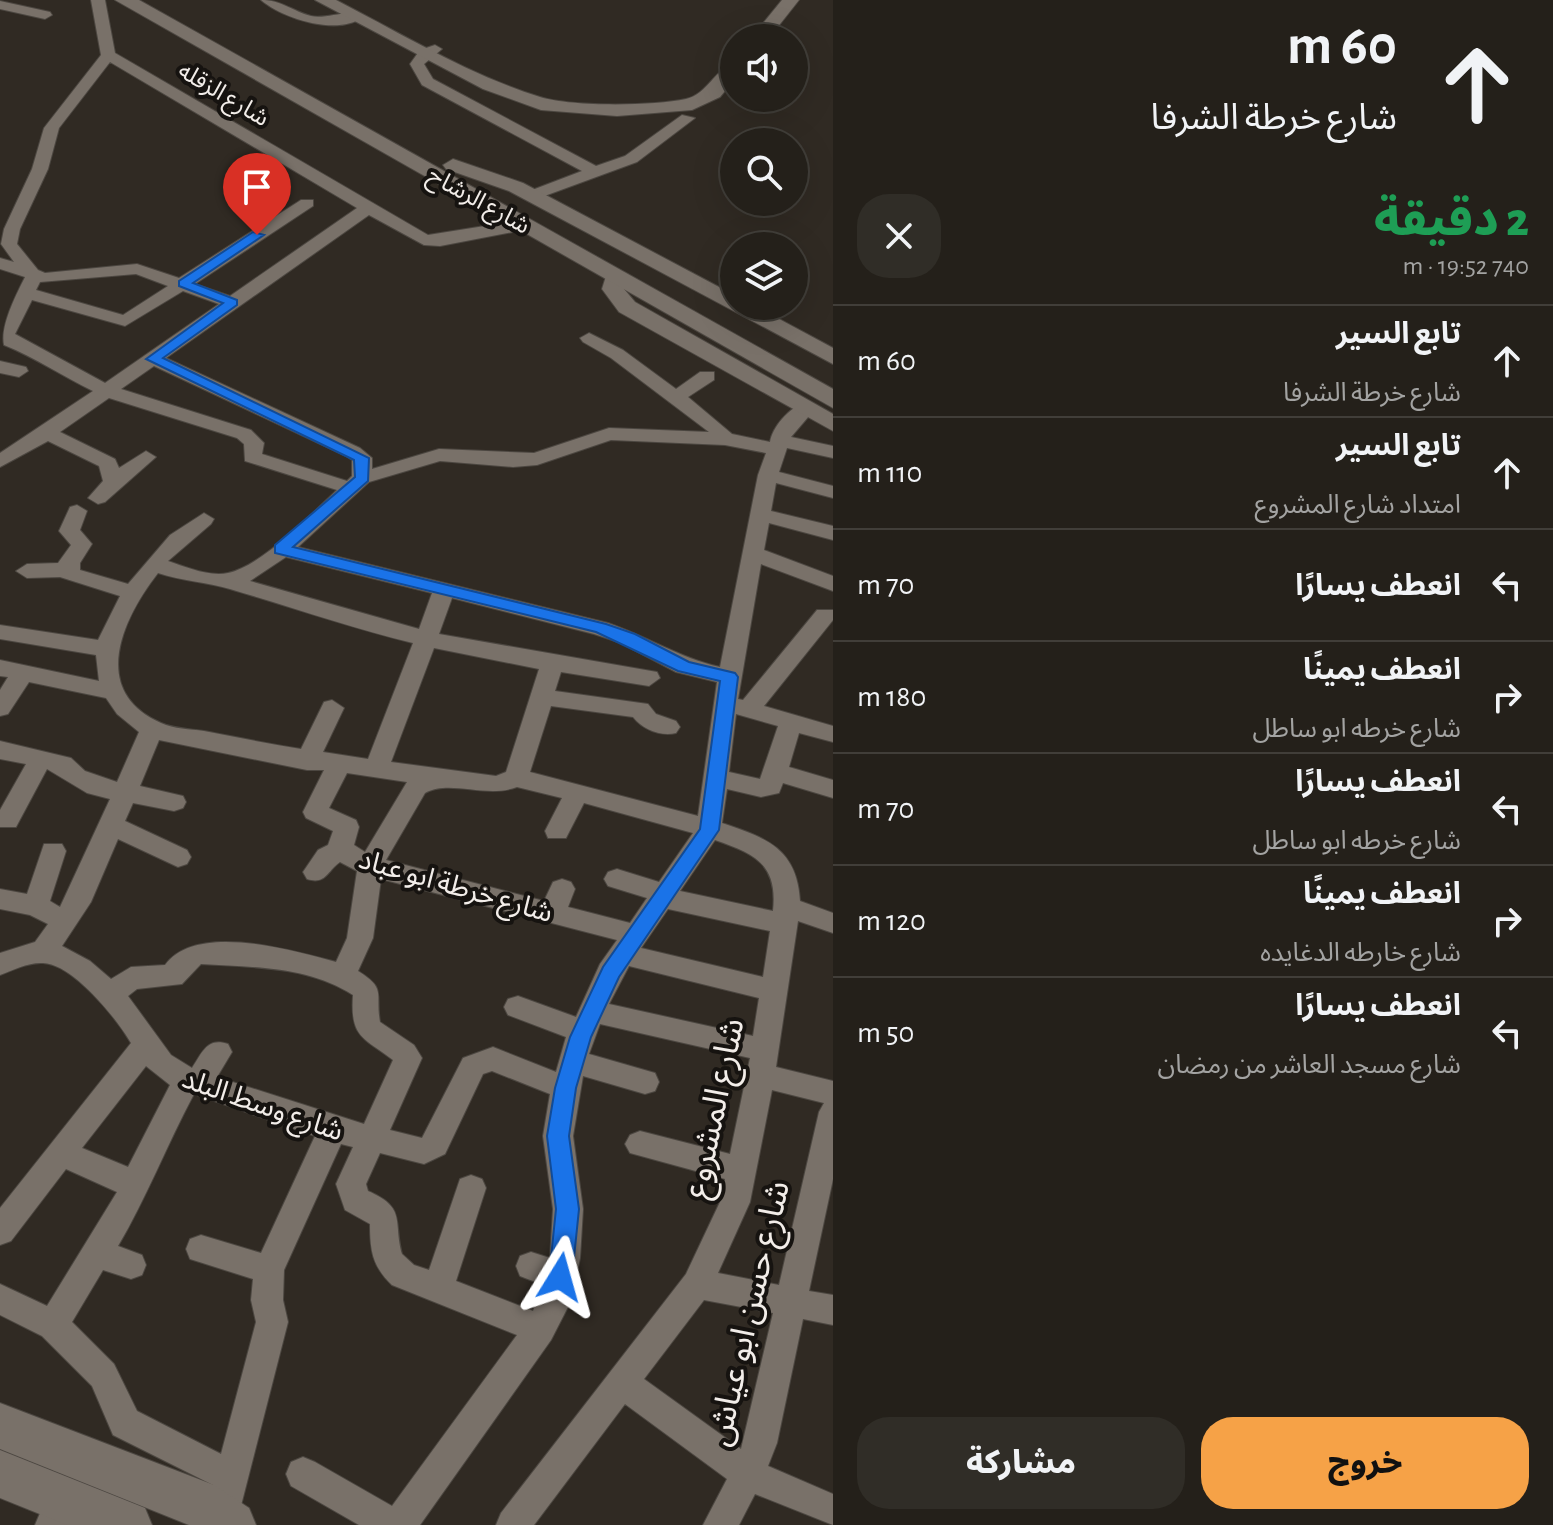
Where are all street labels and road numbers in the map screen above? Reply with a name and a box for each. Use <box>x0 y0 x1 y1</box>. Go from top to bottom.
street label: شارع الزقله <box>172 59 273 135</box>
street label: شارع الرشاح <box>422 163 534 242</box>
street label: شارع خرطة ابو عباد <box>354 846 556 933</box>
street label: شارع المشروع <box>679 1015 757 1203</box>
street label: شارع وسط البلد <box>177 1065 347 1151</box>
street label: شارع حسن ابو عياش <box>702 1178 802 1451</box>

